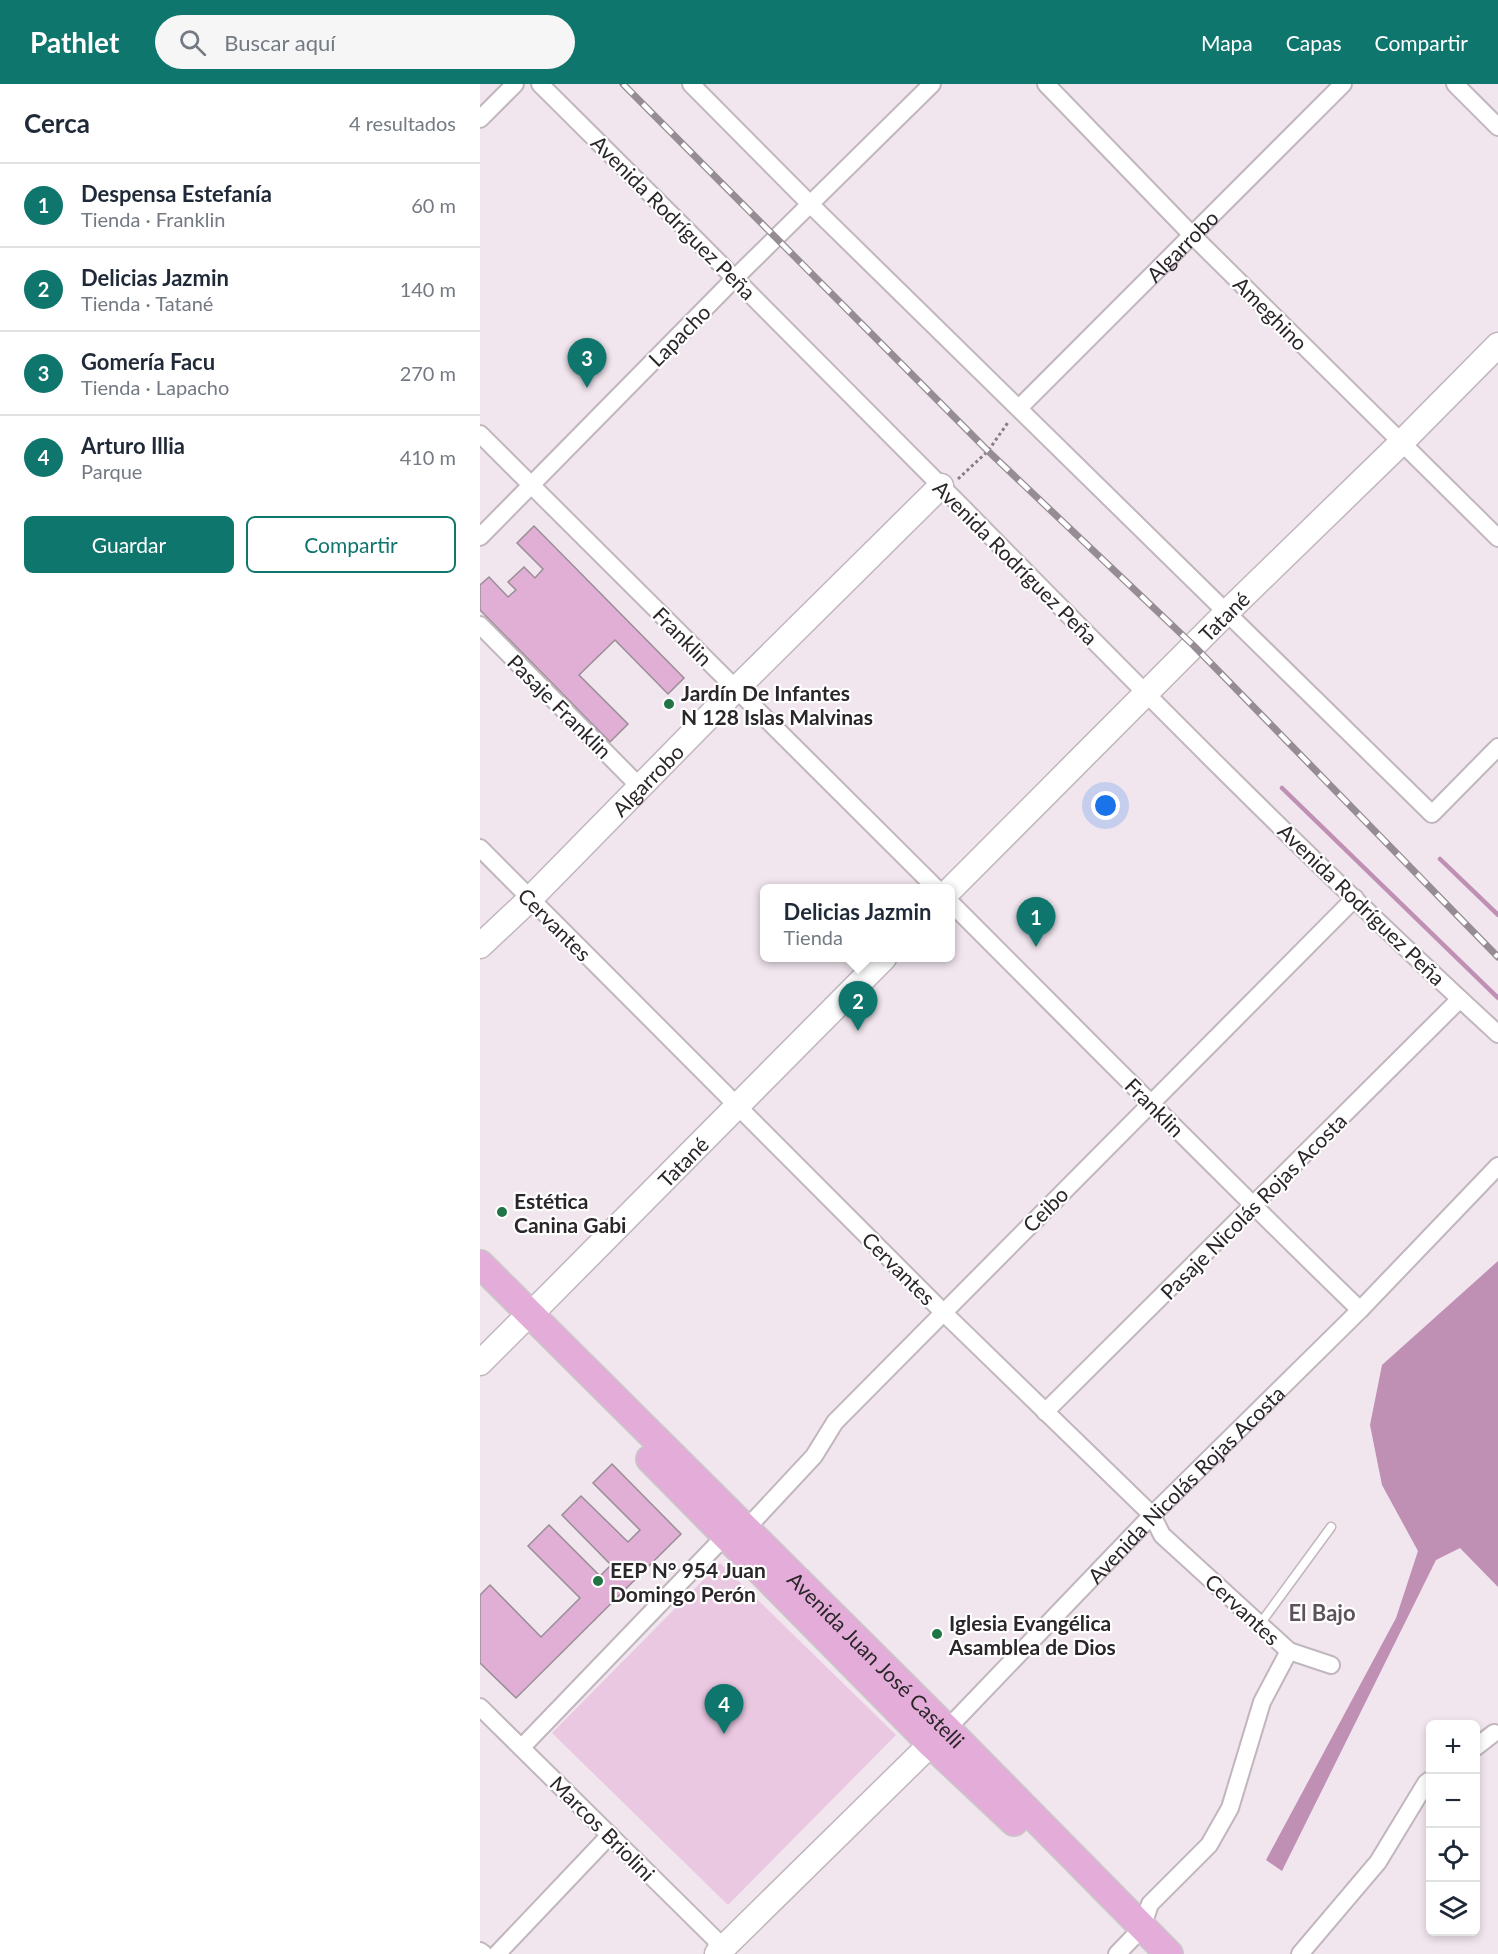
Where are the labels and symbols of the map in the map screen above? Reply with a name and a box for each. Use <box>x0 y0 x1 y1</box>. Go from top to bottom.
street label: Avenida Rodríguez Peña <box>587 130 761 304</box>
street label: Algarrobo <box>1141 204 1223 286</box>
street label: Ameghino <box>1229 271 1313 355</box>
street label: Lapacho <box>643 299 715 371</box>
pin: 3 <box>568 338 606 388</box>
street label: Avenida Rodríguez Peña <box>929 475 1103 649</box>
street label: Tatané <box>1193 585 1254 646</box>
street label: Franklin <box>648 601 718 671</box>
street label: Pasaje Franklin <box>503 649 617 763</box>
place label: Jardín De Infantes N 128 Islas Malvinas <box>681 680 873 729</box>
marker: Jardín De Infantes N 128 Islas Malvinas <box>662 697 676 711</box>
street label: Algarrobo <box>606 738 688 821</box>
your location <box>1091 791 1120 820</box>
street label: Avenida Rodríguez Peña <box>1273 818 1451 990</box>
street label: Cervantes <box>513 882 597 966</box>
pin: 1 <box>1016 898 1056 947</box>
pin: 2 <box>838 982 878 1031</box>
street label: Franklin <box>1120 1072 1190 1142</box>
street label: Pasaje Nicolás Rojas Acosta <box>1155 1108 1351 1304</box>
street label: Tatané <box>652 1131 713 1192</box>
street label: Ceibo <box>1017 1181 1073 1237</box>
place label: Estética Canina Gabi <box>514 1188 626 1237</box>
marker: Estética Canina Gabi <box>495 1205 509 1219</box>
street label: Cervantes <box>857 1226 941 1310</box>
street label: Avenida Nicolás Rojas Acosta <box>1082 1380 1289 1588</box>
place label: EEP N° 954 Juan Domingo Perón <box>610 1557 766 1606</box>
street label: Avenida Juan José Castelli <box>783 1566 970 1752</box>
street label: Cervantes <box>1201 1568 1285 1650</box>
marker: EEP N° 954 Juan Domingo Perón <box>591 1574 605 1588</box>
district label: El Bajo <box>1288 1599 1356 1626</box>
place label: Iglesia Evangélica Asamblea de Dios <box>948 1610 1116 1659</box>
marker: Iglesia Evangélica Asamblea de Dios <box>930 1627 944 1641</box>
pin: 4 <box>704 1684 744 1734</box>
street label: Marcos Briolini <box>545 1770 661 1886</box>

